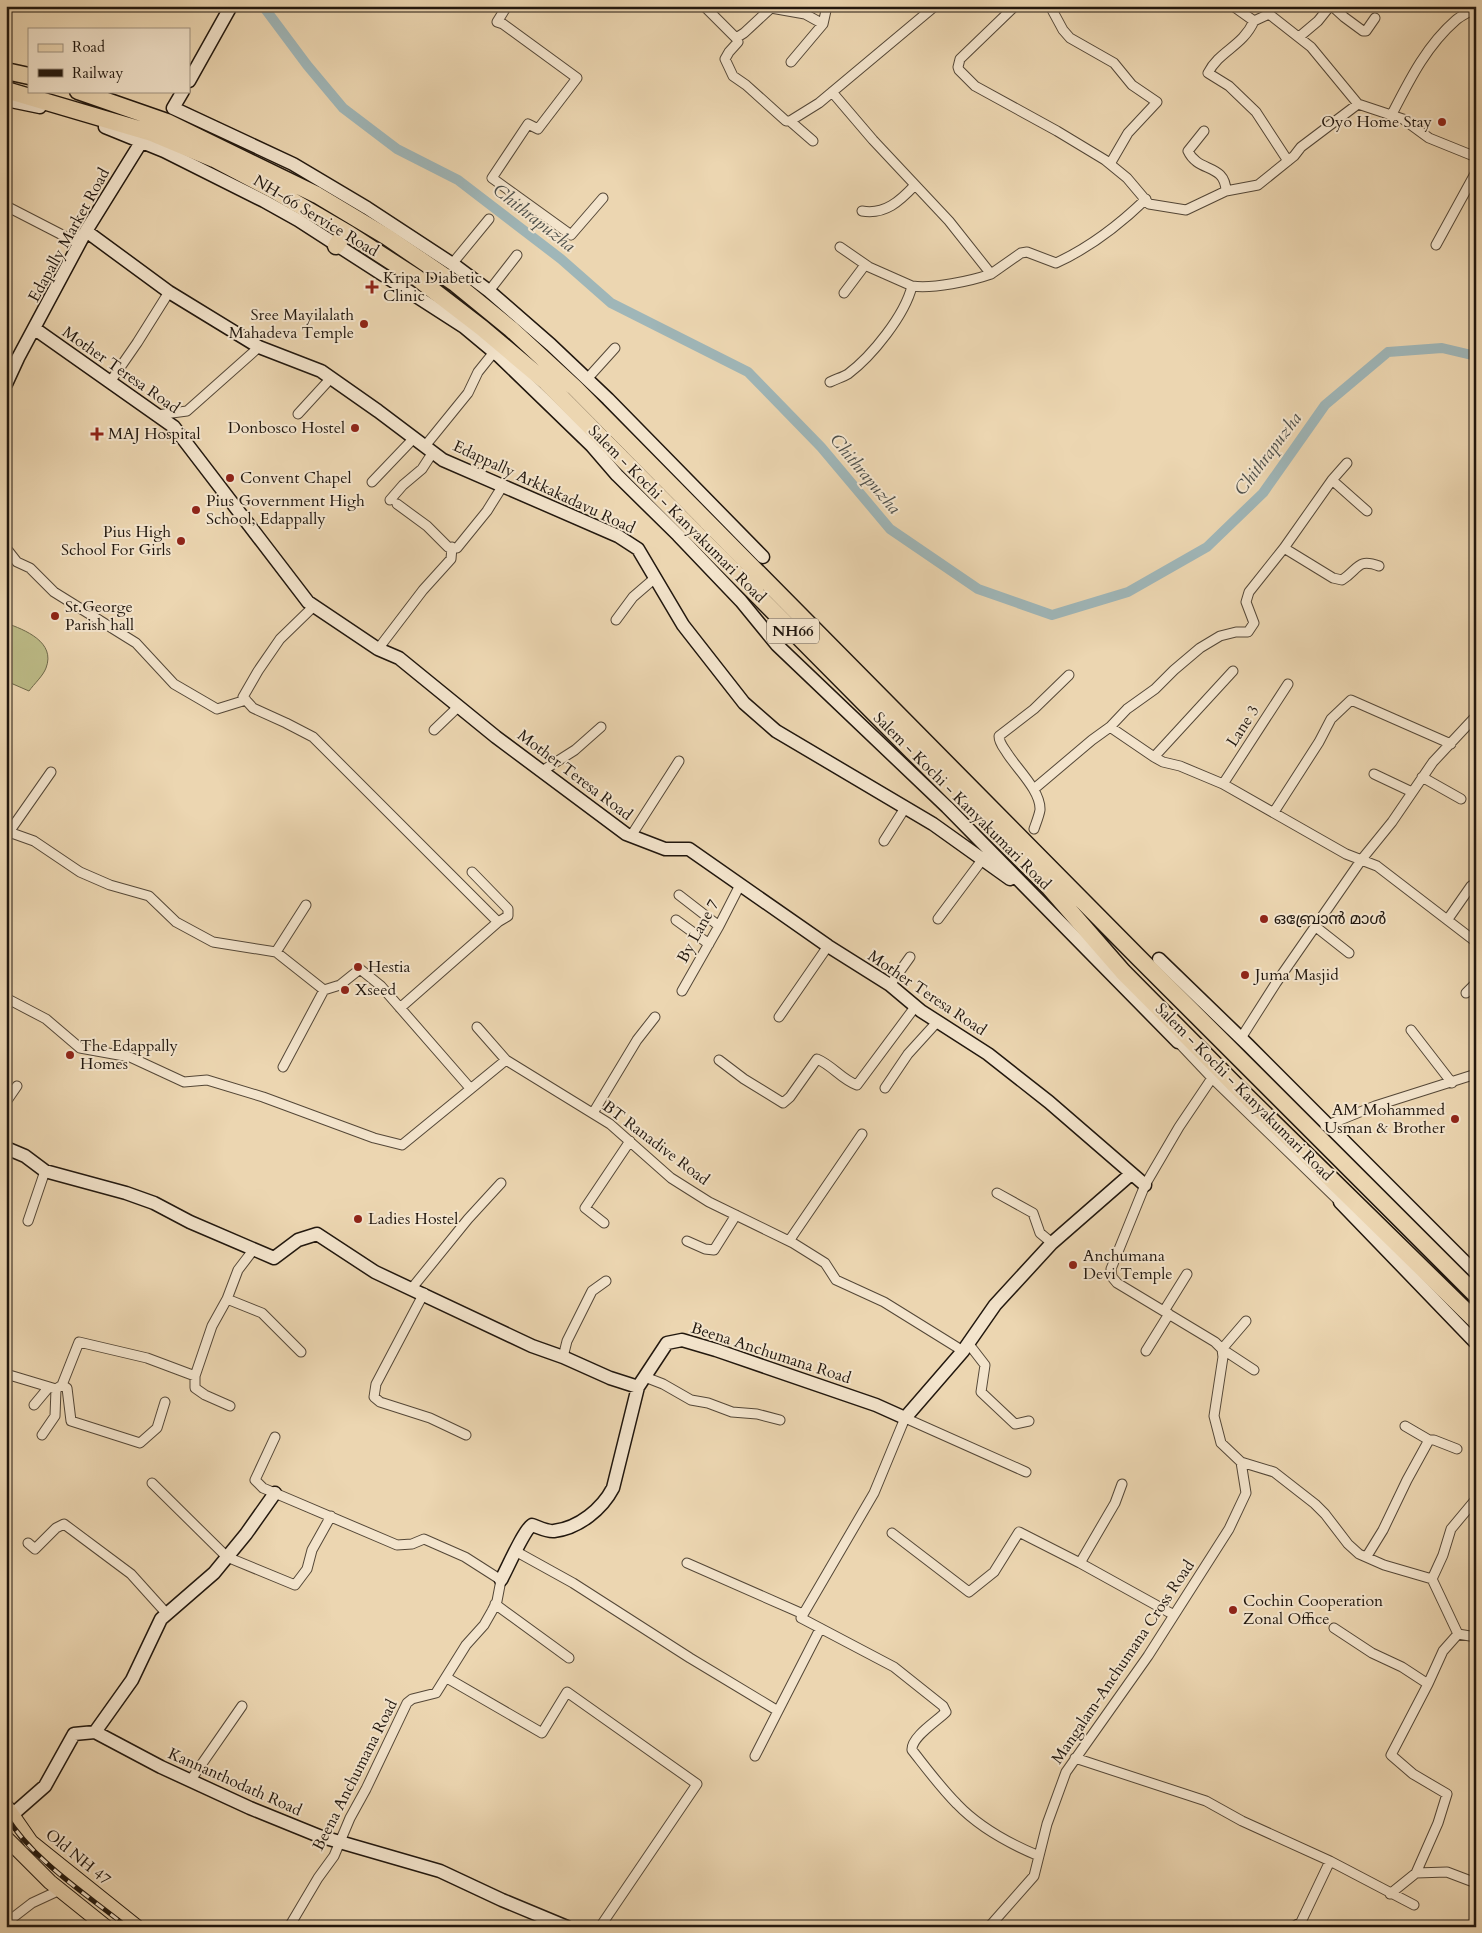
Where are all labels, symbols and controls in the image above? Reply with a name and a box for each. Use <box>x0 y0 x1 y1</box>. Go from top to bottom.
legend <box>28 28 190 92</box>
text: Road <box>72 37 105 57</box>
text: Railway <box>72 63 123 83</box>
place label: Oyo Home Stay <box>1321 111 1433 133</box>
marker: Oyo Home Stay <box>1436 116 1448 128</box>
street label: Edapally Market Road <box>23 164 115 306</box>
street label: NH-66 Service Road <box>249 170 383 262</box>
water label: Chithrapuzha <box>488 178 580 258</box>
place label: Kripa Diabetic Clinic <box>383 267 482 307</box>
marker: Kripa Diabetic Clinic <box>365 280 379 294</box>
place label: Sree Mayilalath Mahadeva Temple <box>229 304 354 344</box>
marker: Sree Mayilalath Mahadeva Temple <box>358 318 370 330</box>
street label: Mother Teresa Road <box>58 321 185 419</box>
water label: Chithrapuzha <box>1228 407 1308 501</box>
place label: Donbosco Hostel <box>228 417 345 439</box>
street label: Salem - Kochi - Kanyakumari Road <box>583 420 771 608</box>
marker: Donbosco Hostel <box>349 422 361 434</box>
place label: MAJ Hospital <box>108 423 201 445</box>
marker: MAJ Hospital <box>90 427 104 441</box>
water label: Chithrapuzha <box>824 428 906 520</box>
street label: Edappally Arkkakadavu Road <box>449 435 639 539</box>
place label: Convent Chapel <box>240 467 352 489</box>
marker: Convent Chapel <box>224 472 236 484</box>
place label: Pius Government High School, Edappally <box>206 490 365 530</box>
marker: Pius Government High School, Edappally <box>190 504 202 516</box>
place label: Pius High School For Girls <box>61 521 171 561</box>
marker: Pius High School For Girls <box>175 535 187 547</box>
place label: St.George Parish hall <box>65 596 134 636</box>
marker: St.George Parish hall <box>49 610 61 622</box>
road number: NH66 <box>767 618 819 644</box>
street label: Lane 3 <box>1221 701 1265 751</box>
street label: Salem - Kochi - Kanyakumari Road <box>868 707 1056 895</box>
street label: Mother Teresa Road <box>513 724 637 826</box>
street label: By Lane 7 <box>672 895 724 967</box>
place label: ഒബ്രോൻ മാൾ <box>1274 908 1386 930</box>
marker: ഒബ്രോൻ മാൾ <box>1258 913 1270 925</box>
street label: Mother Teresa Road <box>863 945 991 1041</box>
place label: Hestia <box>368 956 411 978</box>
marker: Hestia <box>352 961 364 973</box>
place label: Juma Masjid <box>1253 964 1339 986</box>
marker: Juma Masjid <box>1239 969 1251 981</box>
place label: Xseed <box>355 979 396 1001</box>
marker: Xseed <box>339 984 351 996</box>
street label: Salem - Kochi - Kanyakumari Road <box>1150 998 1338 1186</box>
place label: The Edappally Homes <box>80 1035 178 1075</box>
marker: The Edappally Homes <box>64 1049 76 1061</box>
street label: BT Ranadive Road <box>598 1095 714 1191</box>
place label: AM Mohammed Usman & Brother <box>1324 1099 1445 1139</box>
marker: AM Mohammed Usman & Brother <box>1449 1113 1461 1125</box>
place label: Ladies Hostel <box>368 1208 458 1230</box>
marker: Ladies Hostel <box>352 1213 364 1225</box>
place label: Anchumana Devi Temple <box>1083 1245 1173 1285</box>
marker: Anchumana Devi Temple <box>1067 1259 1079 1271</box>
street label: Beena Anchumana Road <box>688 1317 854 1389</box>
street label: Mangalam-Anchumana Cross Road <box>1046 1555 1200 1768</box>
place label: Cochin Cooperation Zonal Office <box>1243 1590 1383 1630</box>
marker: Cochin Cooperation Zonal Office <box>1227 1604 1239 1616</box>
street label: Beena Anchumana Road <box>307 1695 403 1854</box>
street label: Kannanthodath Road <box>165 1743 306 1822</box>
street label: Old NH 47 <box>41 1824 115 1890</box>

